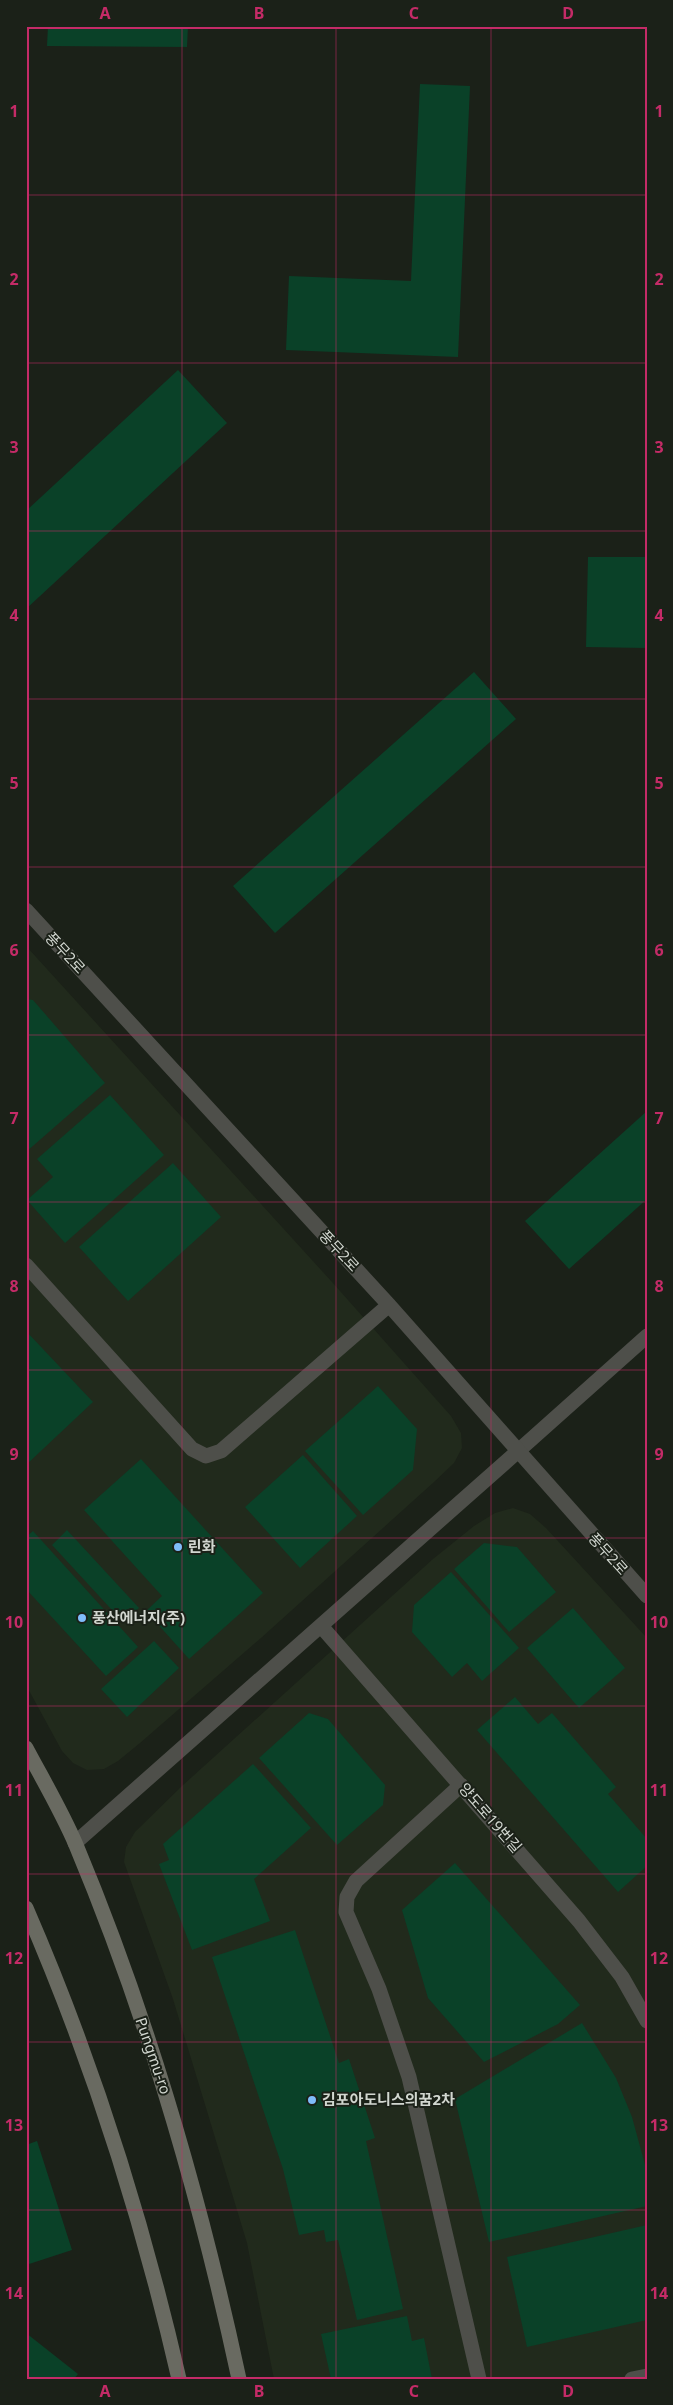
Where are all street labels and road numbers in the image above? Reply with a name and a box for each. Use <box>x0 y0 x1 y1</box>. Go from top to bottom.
street label: 풍무2로 <box>41 927 90 977</box>
street label: 풍무2로 <box>315 1225 364 1275</box>
street label: 풍무2로 <box>585 1528 633 1579</box>
street label: 양도로19번길 <box>455 1778 527 1856</box>
street label: Pungmu-ro <box>131 2015 176 2097</box>

